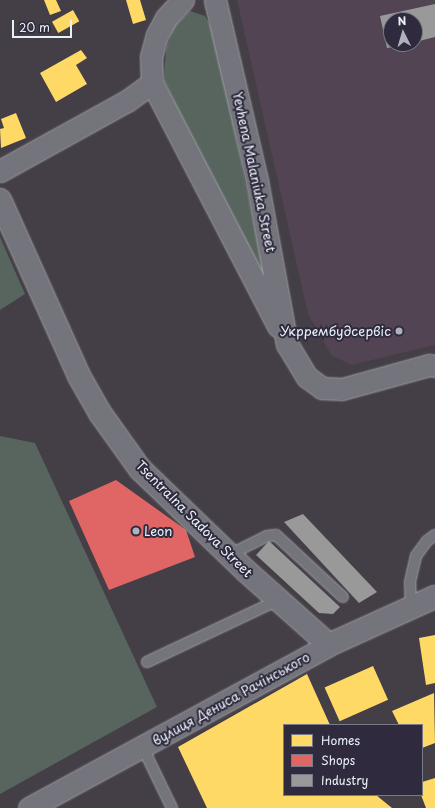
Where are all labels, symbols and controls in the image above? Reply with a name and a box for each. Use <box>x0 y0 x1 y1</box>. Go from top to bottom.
scale bar <box>14 12 74 38</box>
north arrow <box>383 12 423 52</box>
text: N <box>397 12 407 29</box>
text: 20 m <box>19 18 50 36</box>
street label: Yevhena Malaniuka Street <box>229 90 279 254</box>
place label: Укррембудсервіс <box>280 323 391 339</box>
marker: Укррембудсервіс <box>394 326 404 336</box>
street label: Tsentralna Sadova Street <box>132 457 256 581</box>
place label: Leon <box>144 523 172 539</box>
marker: Leon <box>131 526 141 536</box>
street label: вулиця Дениса Рачінського <box>150 649 312 749</box>
legend <box>283 724 423 796</box>
text: Homes <box>321 731 360 749</box>
text: Shops <box>321 751 355 769</box>
text: Industry <box>321 771 368 789</box>

